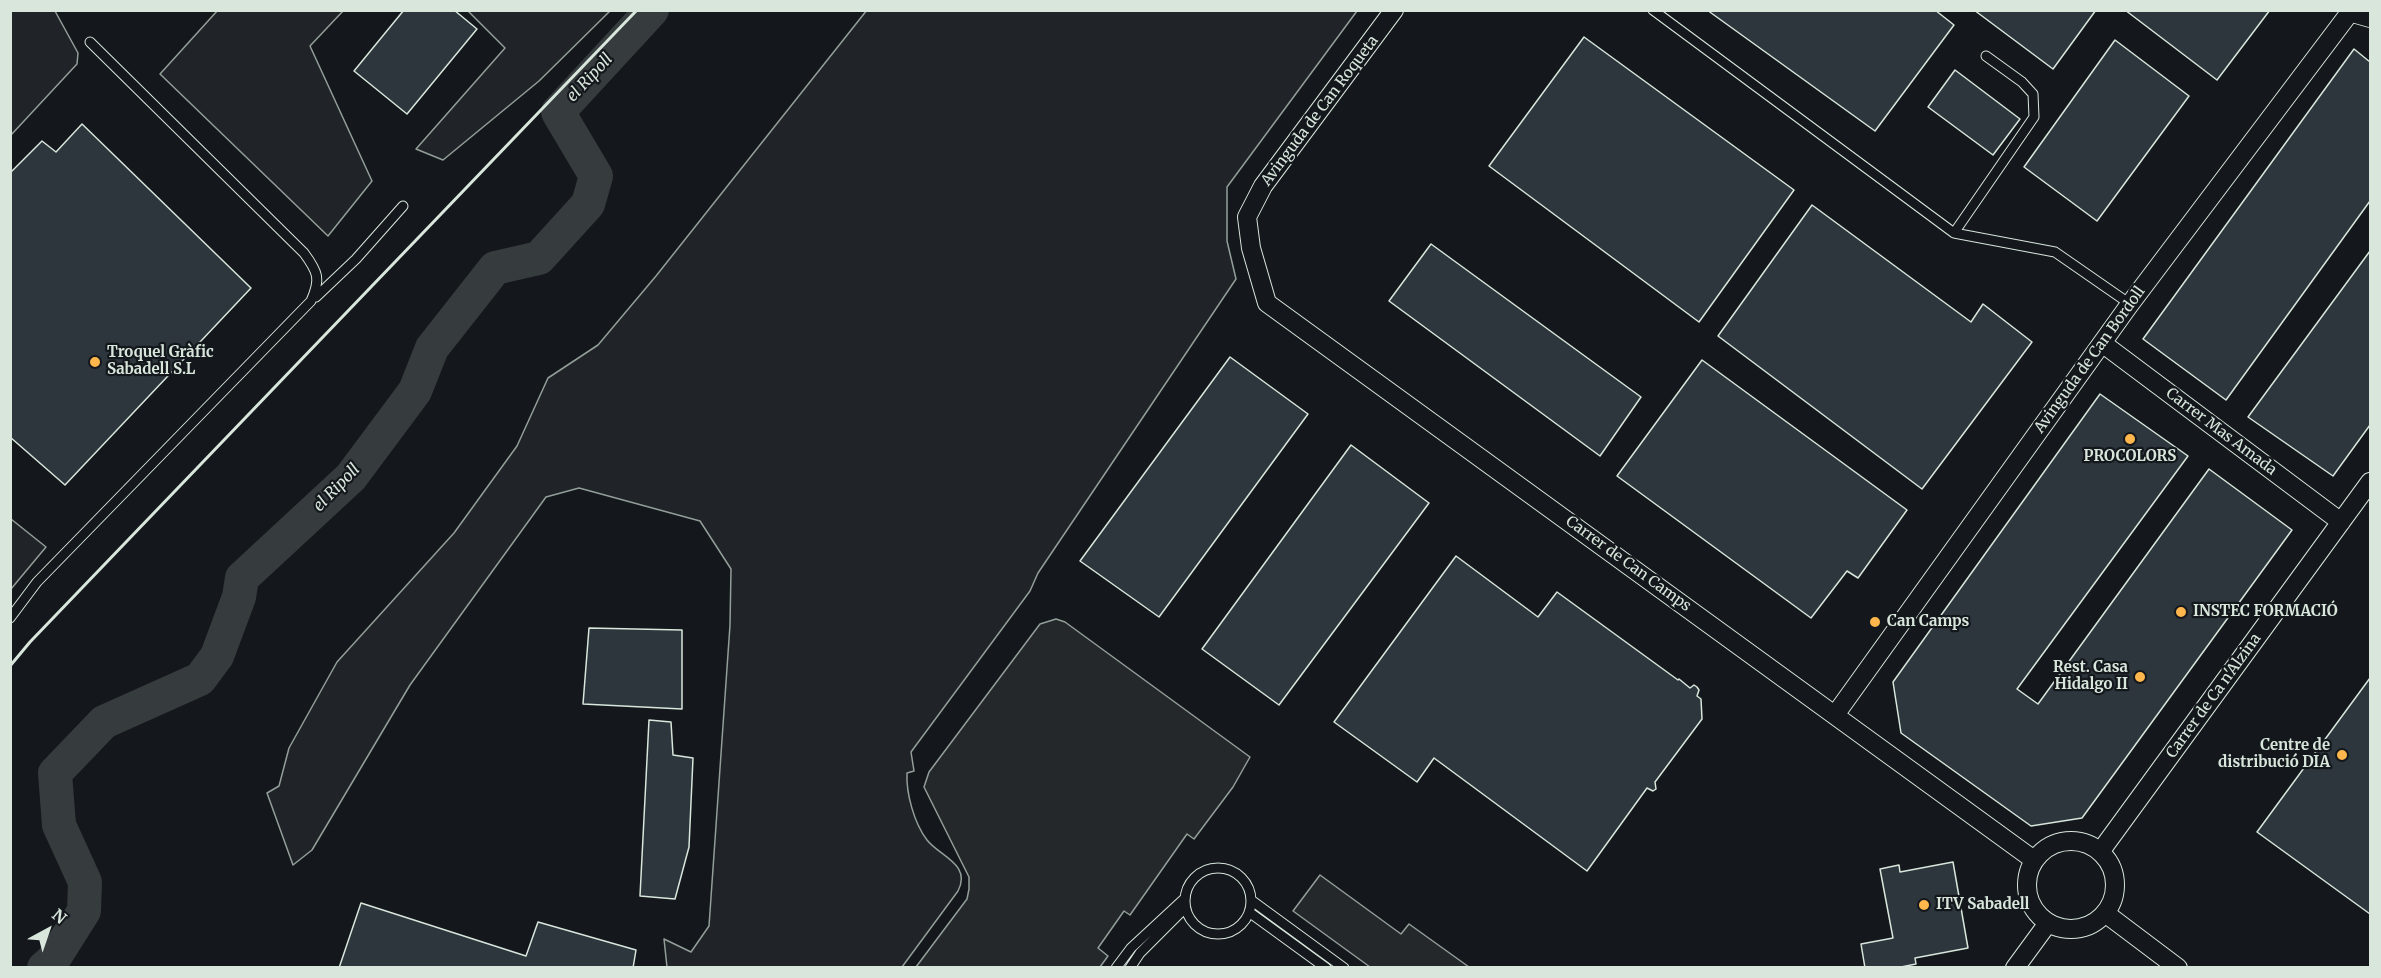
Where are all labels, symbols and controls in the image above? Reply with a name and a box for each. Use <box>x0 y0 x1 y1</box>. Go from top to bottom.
street label: Avinguda de Can Roqueta <box>1258 32 1382 190</box>
water label: el Ripoll <box>563 50 617 106</box>
street label: Avinguda de Can Bordoll <box>2031 283 2149 437</box>
place label: Troquel Gràfic Sabadell S.L <box>107 344 214 379</box>
marker: Troquel Gràfic Sabadell S.L <box>88 355 102 369</box>
street label: Carrer Mas Amada <box>2162 385 2280 479</box>
marker: PROCOLORS <box>2123 432 2137 446</box>
place label: PROCOLORS <box>2084 448 2176 466</box>
water label: el Ripoll <box>310 460 364 516</box>
street label: Carrer de Can Camps <box>1562 513 1694 615</box>
place label: INSTEC FORMACIÓ <box>2193 603 2338 621</box>
marker: INSTEC FORMACIÓ <box>2174 605 2188 619</box>
place label: Can Camps <box>1887 613 1969 631</box>
marker: Can Camps <box>1868 615 1882 629</box>
street label: Carrer de Ca n'Alzina <box>2163 630 2265 762</box>
place label: Rest. Casa Hidalgo II <box>2053 659 2128 694</box>
marker: Rest. Casa Hidalgo II <box>2133 670 2147 684</box>
place label: Centre de distribució DIA <box>2218 737 2330 772</box>
marker: Centre de distribució DIA <box>2335 748 2349 762</box>
place label: ITV Sabadell <box>1936 896 2029 914</box>
marker: ITV Sabadell <box>1917 898 1931 912</box>
north arrow <box>18 900 78 960</box>
text: N <box>48 904 71 928</box>

